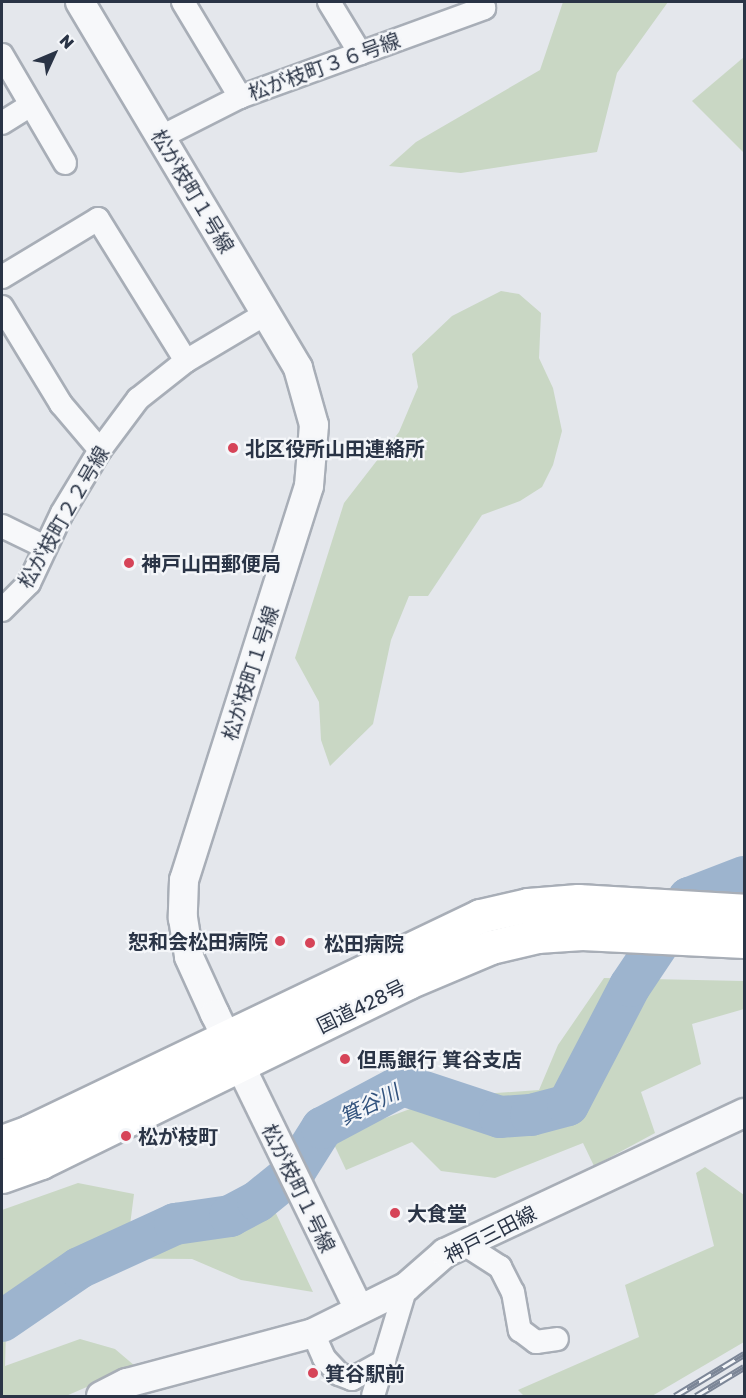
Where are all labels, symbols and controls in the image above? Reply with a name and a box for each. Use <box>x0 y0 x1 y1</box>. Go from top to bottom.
north arrow <box>24 24 84 84</box>
street label: 松が枝町３６号線 <box>245 27 403 105</box>
text: N <box>56 30 78 53</box>
street label: 松が枝町１号線 <box>147 125 239 257</box>
place label: 北区役所山田連絡所 <box>245 436 425 460</box>
marker: 北区役所山田連絡所 <box>226 441 240 455</box>
street label: 松が枝町２２号線 <box>13 442 113 592</box>
place label: 神戸山田郵便局 <box>141 551 281 575</box>
marker: 神戸山田郵便局 <box>122 556 136 570</box>
street label: 松が枝町１号線 <box>217 603 283 743</box>
place label: 恕和会松田病院 <box>128 929 268 953</box>
place label: 松田病院 <box>324 931 404 955</box>
marker: 恕和会松田病院 <box>273 934 287 948</box>
marker: 松田病院 <box>301 934 319 952</box>
street label: 国道428号 <box>313 974 409 1038</box>
place label: 但馬銀行 箕谷支店 <box>357 1047 522 1071</box>
marker: 但馬銀行 箕谷支店 <box>338 1052 352 1066</box>
water label: 箕谷川 <box>335 1079 403 1129</box>
street label: 松が枝町１号線 <box>258 1120 340 1256</box>
place label: 松が枝町 <box>138 1124 218 1148</box>
marker: 松が枝町 <box>119 1129 133 1143</box>
place label: 大食堂 <box>407 1201 467 1225</box>
street label: 神戸三田線 <box>440 1201 540 1267</box>
marker: 大食堂 <box>388 1206 402 1220</box>
place label: 箕谷駅前 <box>325 1361 405 1385</box>
marker: 箕谷駅前 <box>306 1366 320 1380</box>

